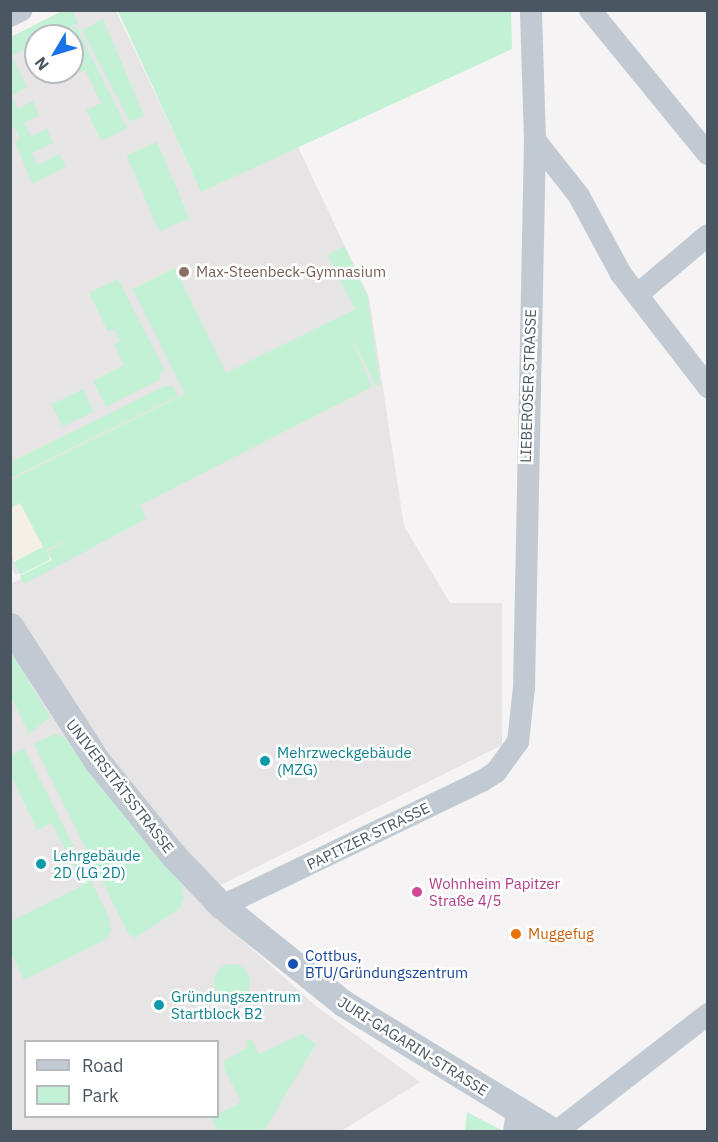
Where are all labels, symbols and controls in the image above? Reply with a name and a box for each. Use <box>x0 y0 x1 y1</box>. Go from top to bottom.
north arrow <box>24 24 84 84</box>
text: N <box>30 53 53 75</box>
place label: Max-Steenbeck-Gymnasium <box>196 263 386 281</box>
marker: Max-Steenbeck-Gymnasium <box>177 265 191 279</box>
street label: LIEBEROSER STRASSE <box>516 309 540 463</box>
street label: UNIVERSITÄTSSTRASSE <box>62 716 178 856</box>
place label: Mehrzweckgebäude (MZG) <box>277 743 412 778</box>
marker: Mehrzweckgebäude (MZG) <box>258 754 272 768</box>
street label: PAPITZER STRASSE <box>304 798 432 874</box>
place label: Lehrgebäude 2D (LG 2D) <box>53 846 141 881</box>
marker: Lehrgebäude 2D (LG 2D) <box>34 857 48 871</box>
place label: Wohnheim Papitzer Straße 4/5 <box>429 874 560 909</box>
marker: Wohnheim Papitzer Straße 4/5 <box>410 885 424 899</box>
place label: Muggefug <box>528 925 594 943</box>
marker: Muggefug <box>509 927 523 941</box>
place label: Cottbus, BTU/Gründungszentrum <box>305 946 468 981</box>
marker: Cottbus, BTU/Gründungszentrum <box>286 957 300 971</box>
place label: Gründungszentrum Startblock B2 <box>171 987 301 1022</box>
street label: JURI-GAGARIN-STRASSE <box>335 992 491 1100</box>
marker: Gründungszentrum Startblock B2 <box>152 998 166 1012</box>
legend <box>24 1040 219 1118</box>
text: Road <box>82 1054 123 1077</box>
text: Park <box>82 1084 118 1107</box>

